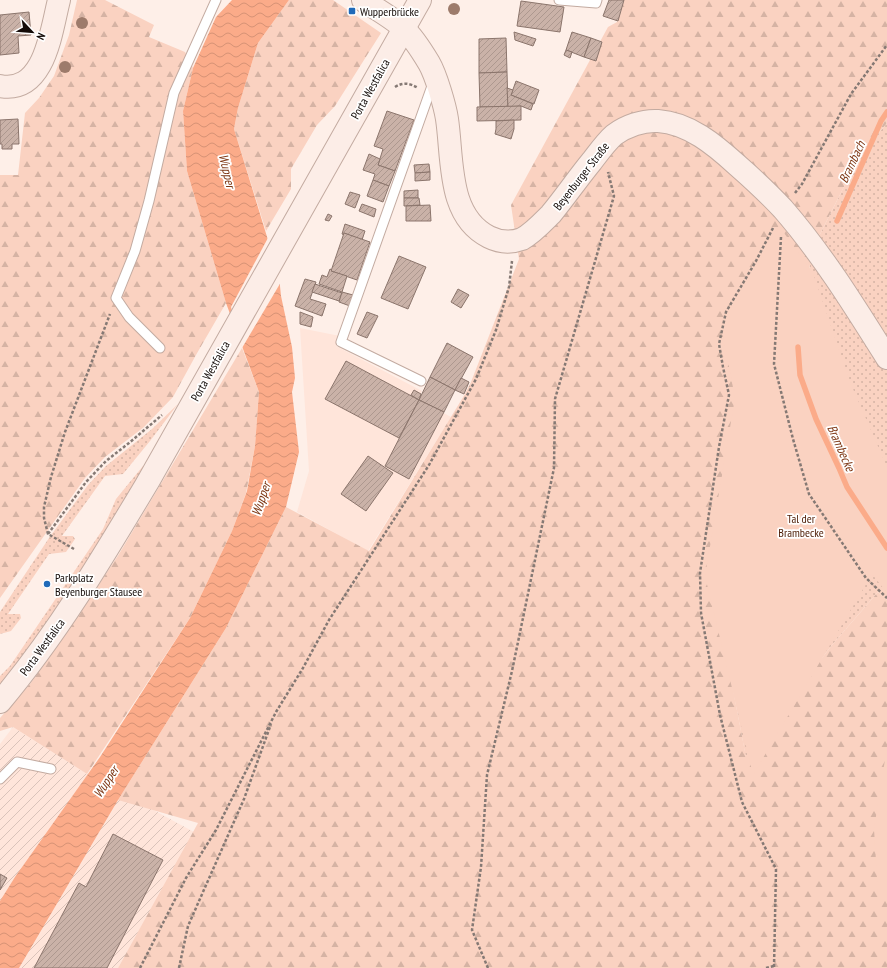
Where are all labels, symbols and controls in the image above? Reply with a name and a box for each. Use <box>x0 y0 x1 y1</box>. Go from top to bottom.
place label: Wupperbrücke <box>360 4 419 19</box>
marker: Wupperbrücke <box>347 6 357 16</box>
north arrow <box>12 12 52 52</box>
text: N <box>33 31 49 42</box>
street label: Porta Westfalica <box>347 56 393 122</box>
water label: Brambach <box>835 137 870 186</box>
street label: Beyenburger Straße <box>550 139 612 213</box>
water label: Wupper <box>215 152 240 192</box>
street label: Porta Westfalica <box>187 338 233 404</box>
water label: Brambecke <box>823 422 859 475</box>
water label: Wupper <box>247 478 275 518</box>
park label: Tal der Brambecke <box>778 511 824 540</box>
place label: Parkplatz Beyenburger Stausee <box>55 570 142 599</box>
marker: Parkplatz Beyenburger Stausee <box>42 579 52 589</box>
street label: Porta Westfalica <box>16 615 68 678</box>
water label: Wupper <box>90 761 124 801</box>

